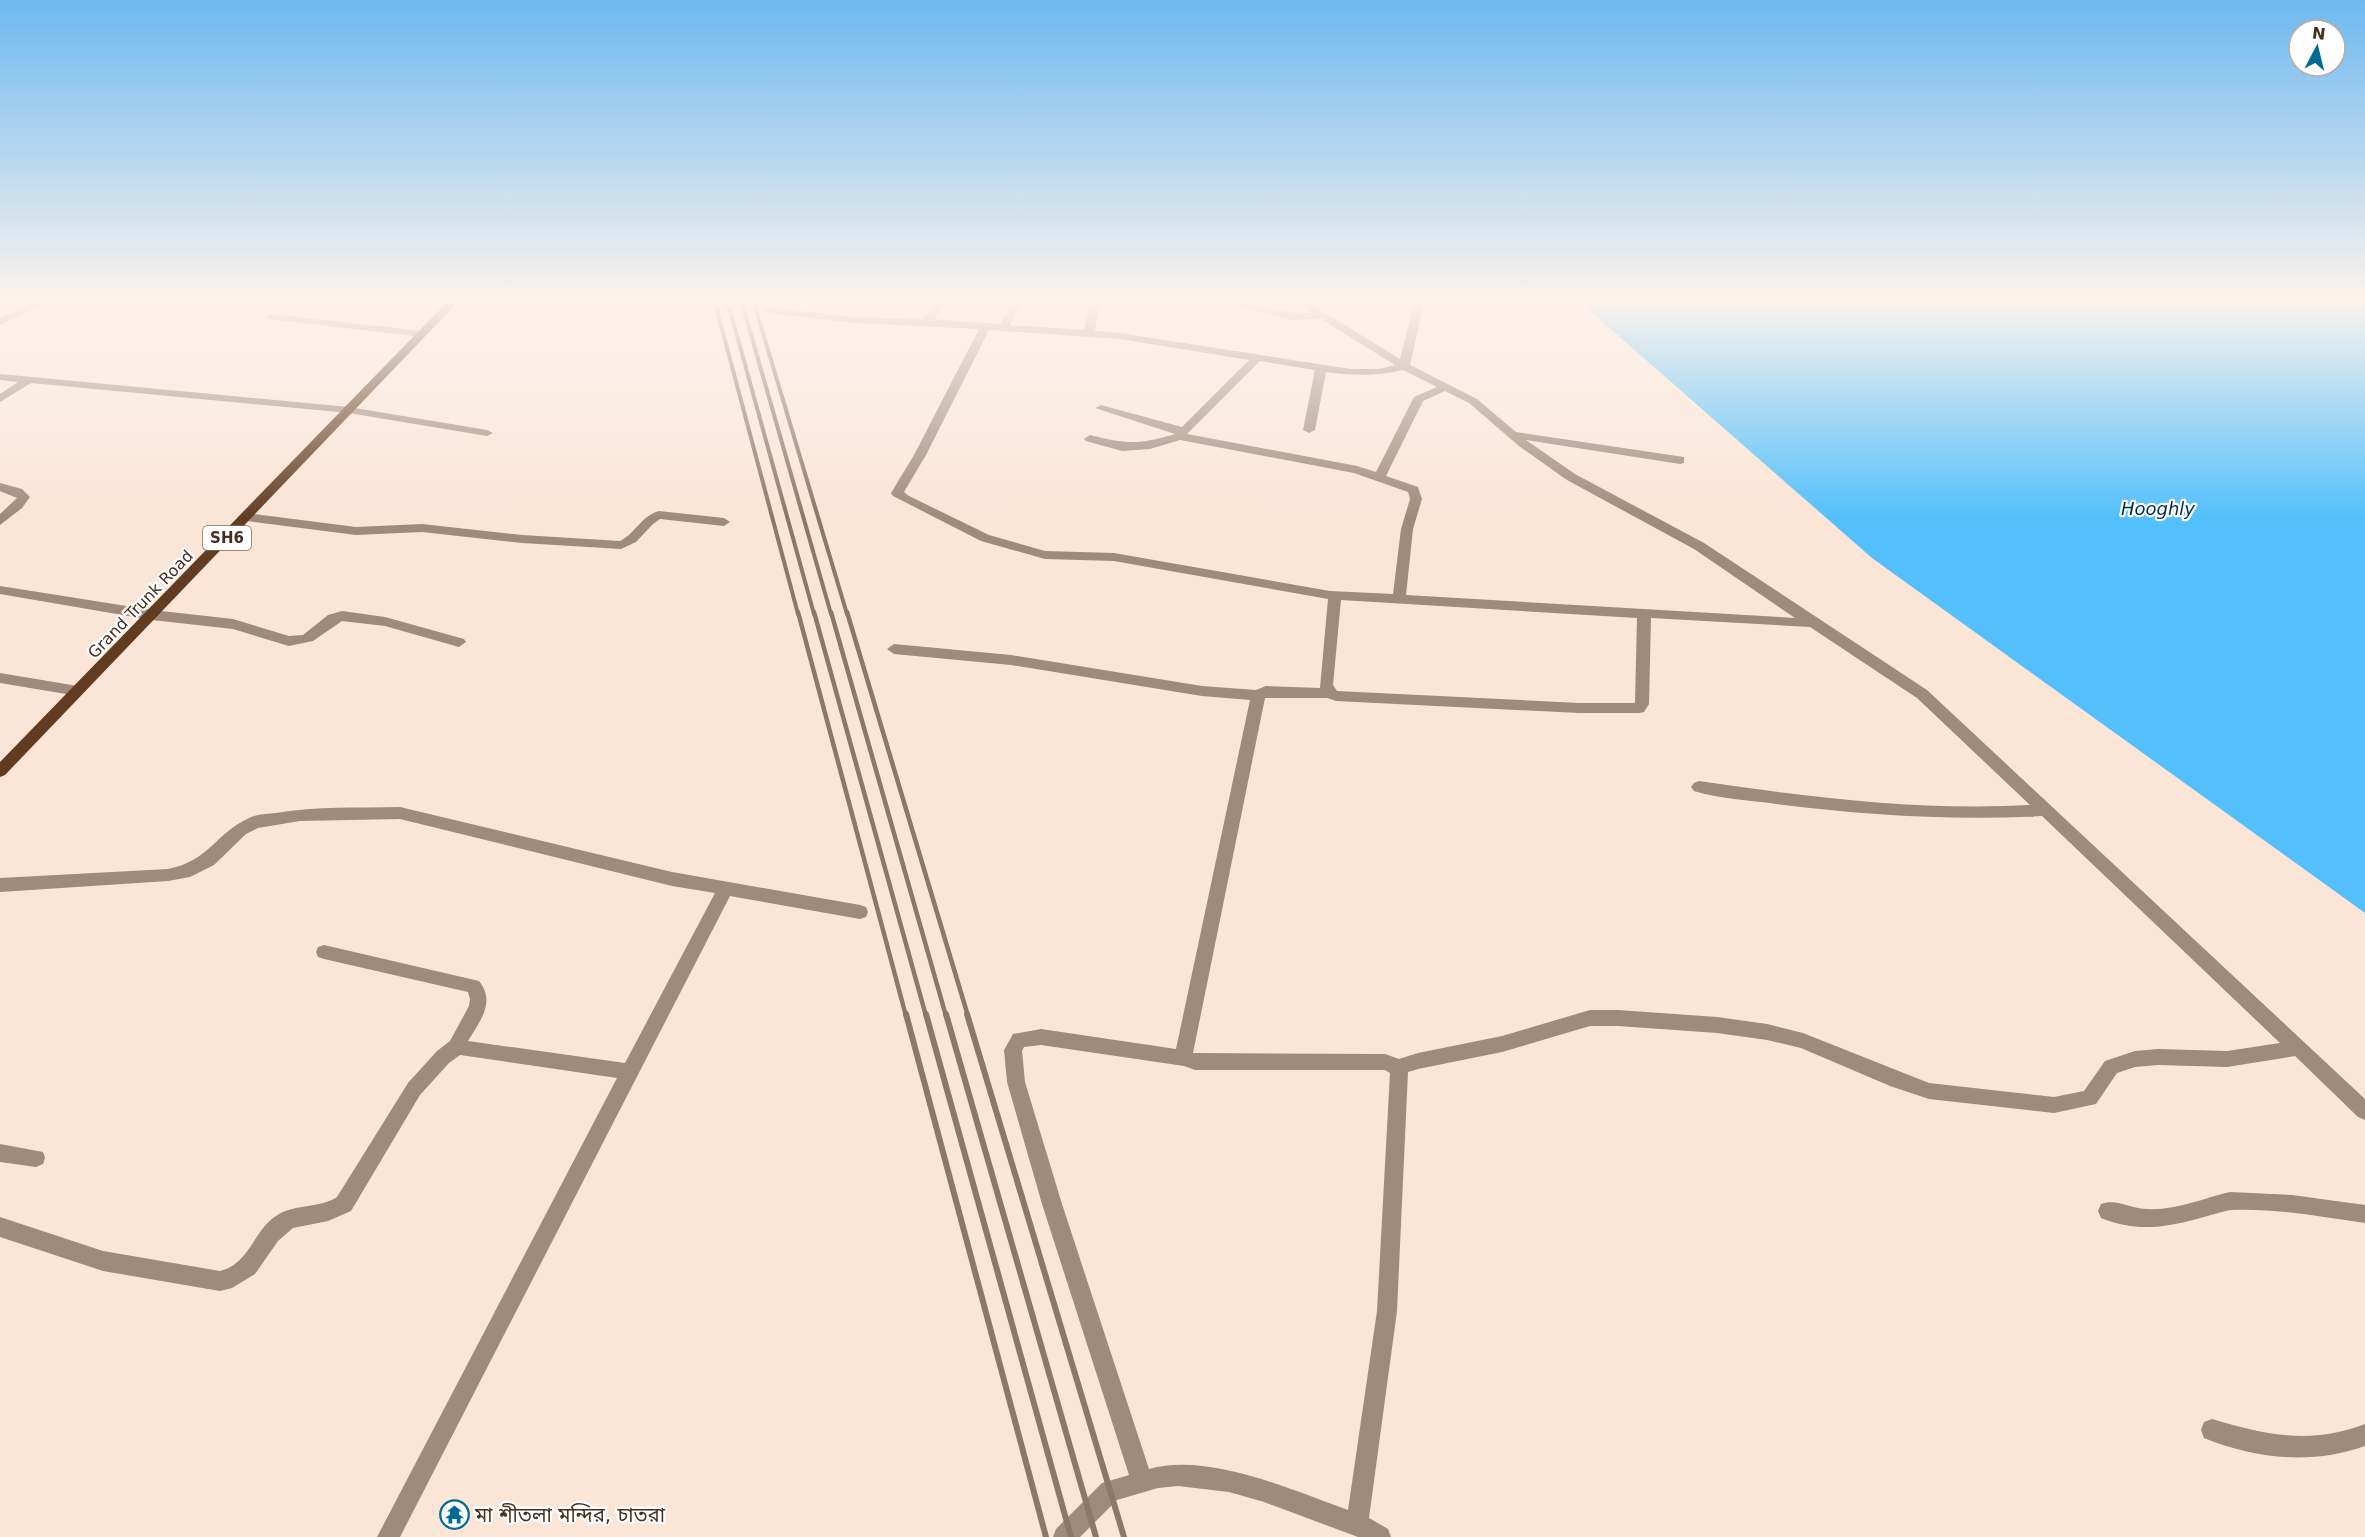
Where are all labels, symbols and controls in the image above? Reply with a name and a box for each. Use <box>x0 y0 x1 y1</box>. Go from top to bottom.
north arrow <box>2287 18 2347 78</box>
text: N <box>2311 23 2327 44</box>
water label: Hooghly <box>2121 498 2195 519</box>
road number: SH6 <box>203 526 251 550</box>
street label: Grand Trunk Road <box>84 546 197 662</box>
temple icon: মা শীতলা মন্দির, চাতরা <box>438 1499 470 1531</box>
place label: মা শীতলা মন্দির, চাতরা <box>474 1503 666 1527</box>

